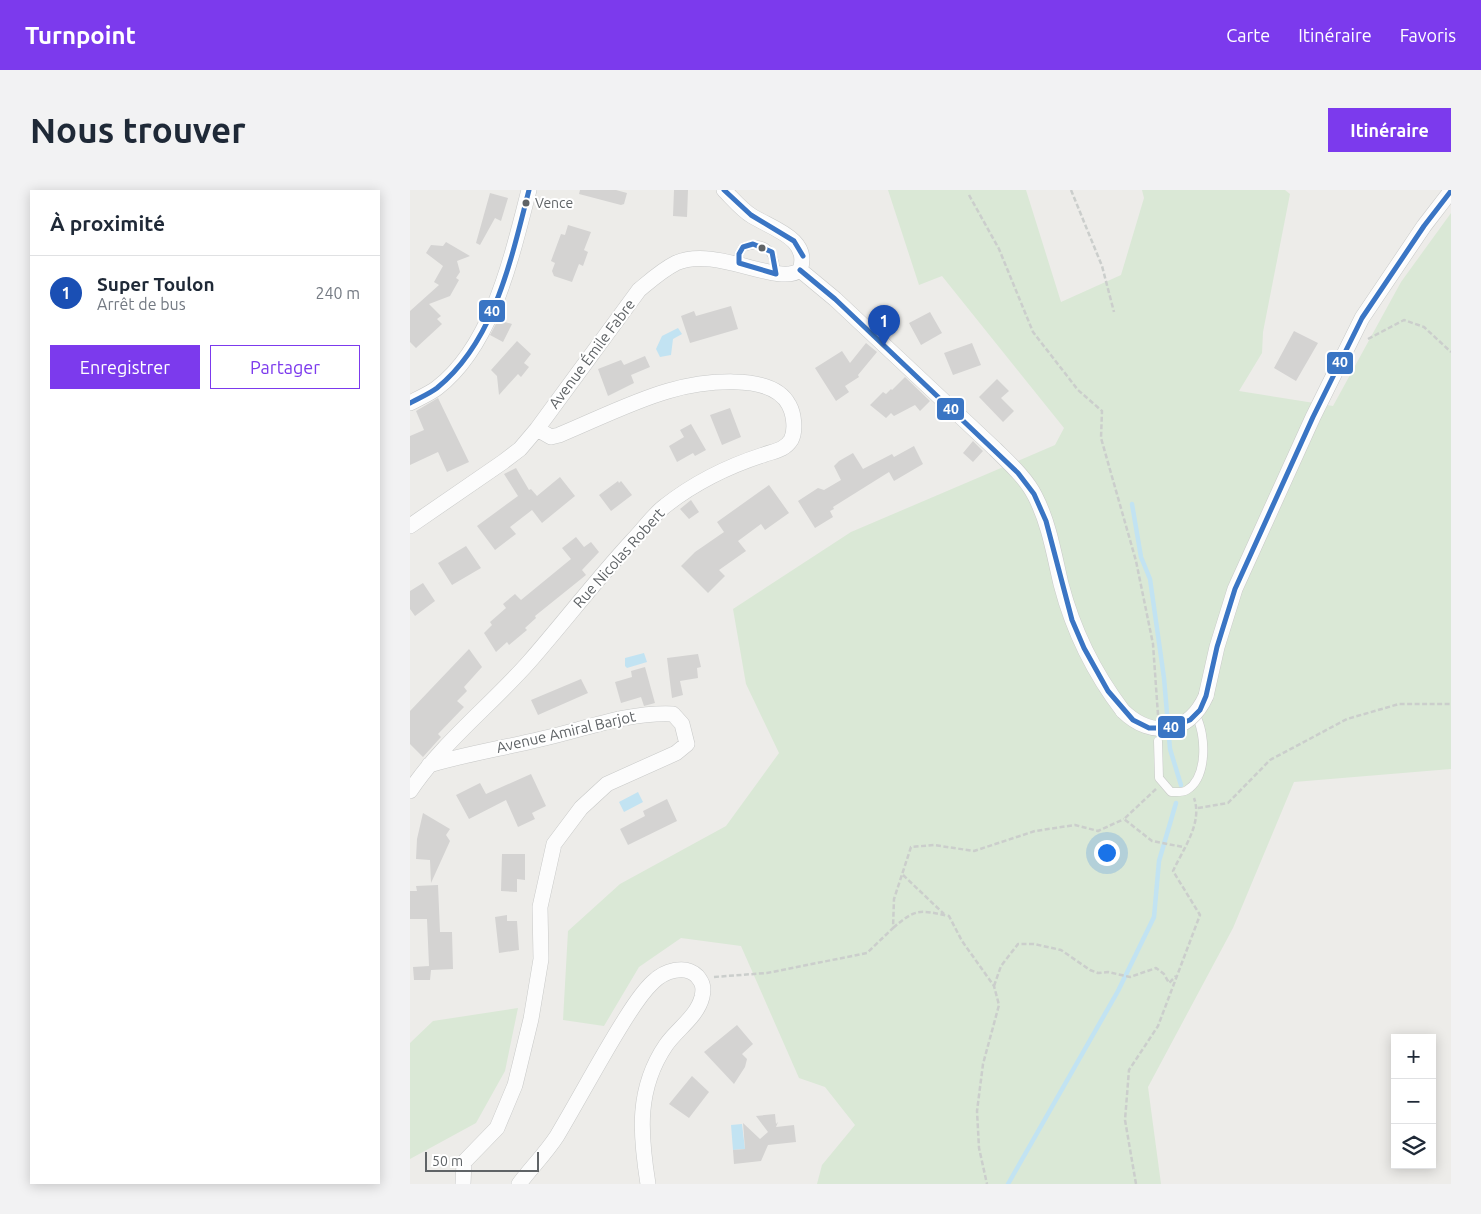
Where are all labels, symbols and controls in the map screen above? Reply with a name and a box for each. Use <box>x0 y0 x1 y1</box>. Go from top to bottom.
text: Turnpoint <box>25 22 136 49</box>
text: Carte <box>1226 25 1270 45</box>
text: Itinéraire <box>1298 25 1372 45</box>
text: Favoris <box>1400 25 1456 45</box>
button: Itinéraire <box>1328 108 1451 152</box>
text: Nous trouver <box>30 110 246 150</box>
place label: Vence <box>535 195 573 211</box>
marker: Vence <box>521 198 531 208</box>
text: À proximité <box>50 211 165 235</box>
unlabelled marker <box>757 243 767 253</box>
text: Super Toulon <box>97 273 215 295</box>
text: 1 <box>61 284 71 302</box>
text: 240 m <box>315 284 360 302</box>
text: Arrêt de bus <box>97 295 186 313</box>
street label: Avenue Émile Fabre <box>545 296 638 412</box>
line badge: 40 <box>478 299 506 323</box>
text: 40 <box>484 303 500 319</box>
pin: 1 <box>868 305 900 346</box>
button: Enregistrer <box>50 345 200 389</box>
button: Partager <box>210 345 360 389</box>
line badge: 40 <box>1326 351 1354 375</box>
text: 40 <box>1332 354 1348 370</box>
line badge: 40 <box>936 397 965 421</box>
text: 40 <box>943 401 959 417</box>
street label: Rue Nicolas Robert <box>569 504 668 611</box>
street label: Avenue Amiral Barjot <box>495 707 637 756</box>
line badge: 40 <box>1157 715 1186 739</box>
text: 40 <box>1163 719 1179 735</box>
your location <box>1094 840 1120 866</box>
map controls <box>1391 1034 1436 1169</box>
button: + <box>1391 1034 1436 1079</box>
button: − <box>1391 1079 1436 1124</box>
button: layers <box>1391 1124 1436 1169</box>
scale bar <box>425 1149 539 1172</box>
text: 50 m <box>432 1153 463 1169</box>

